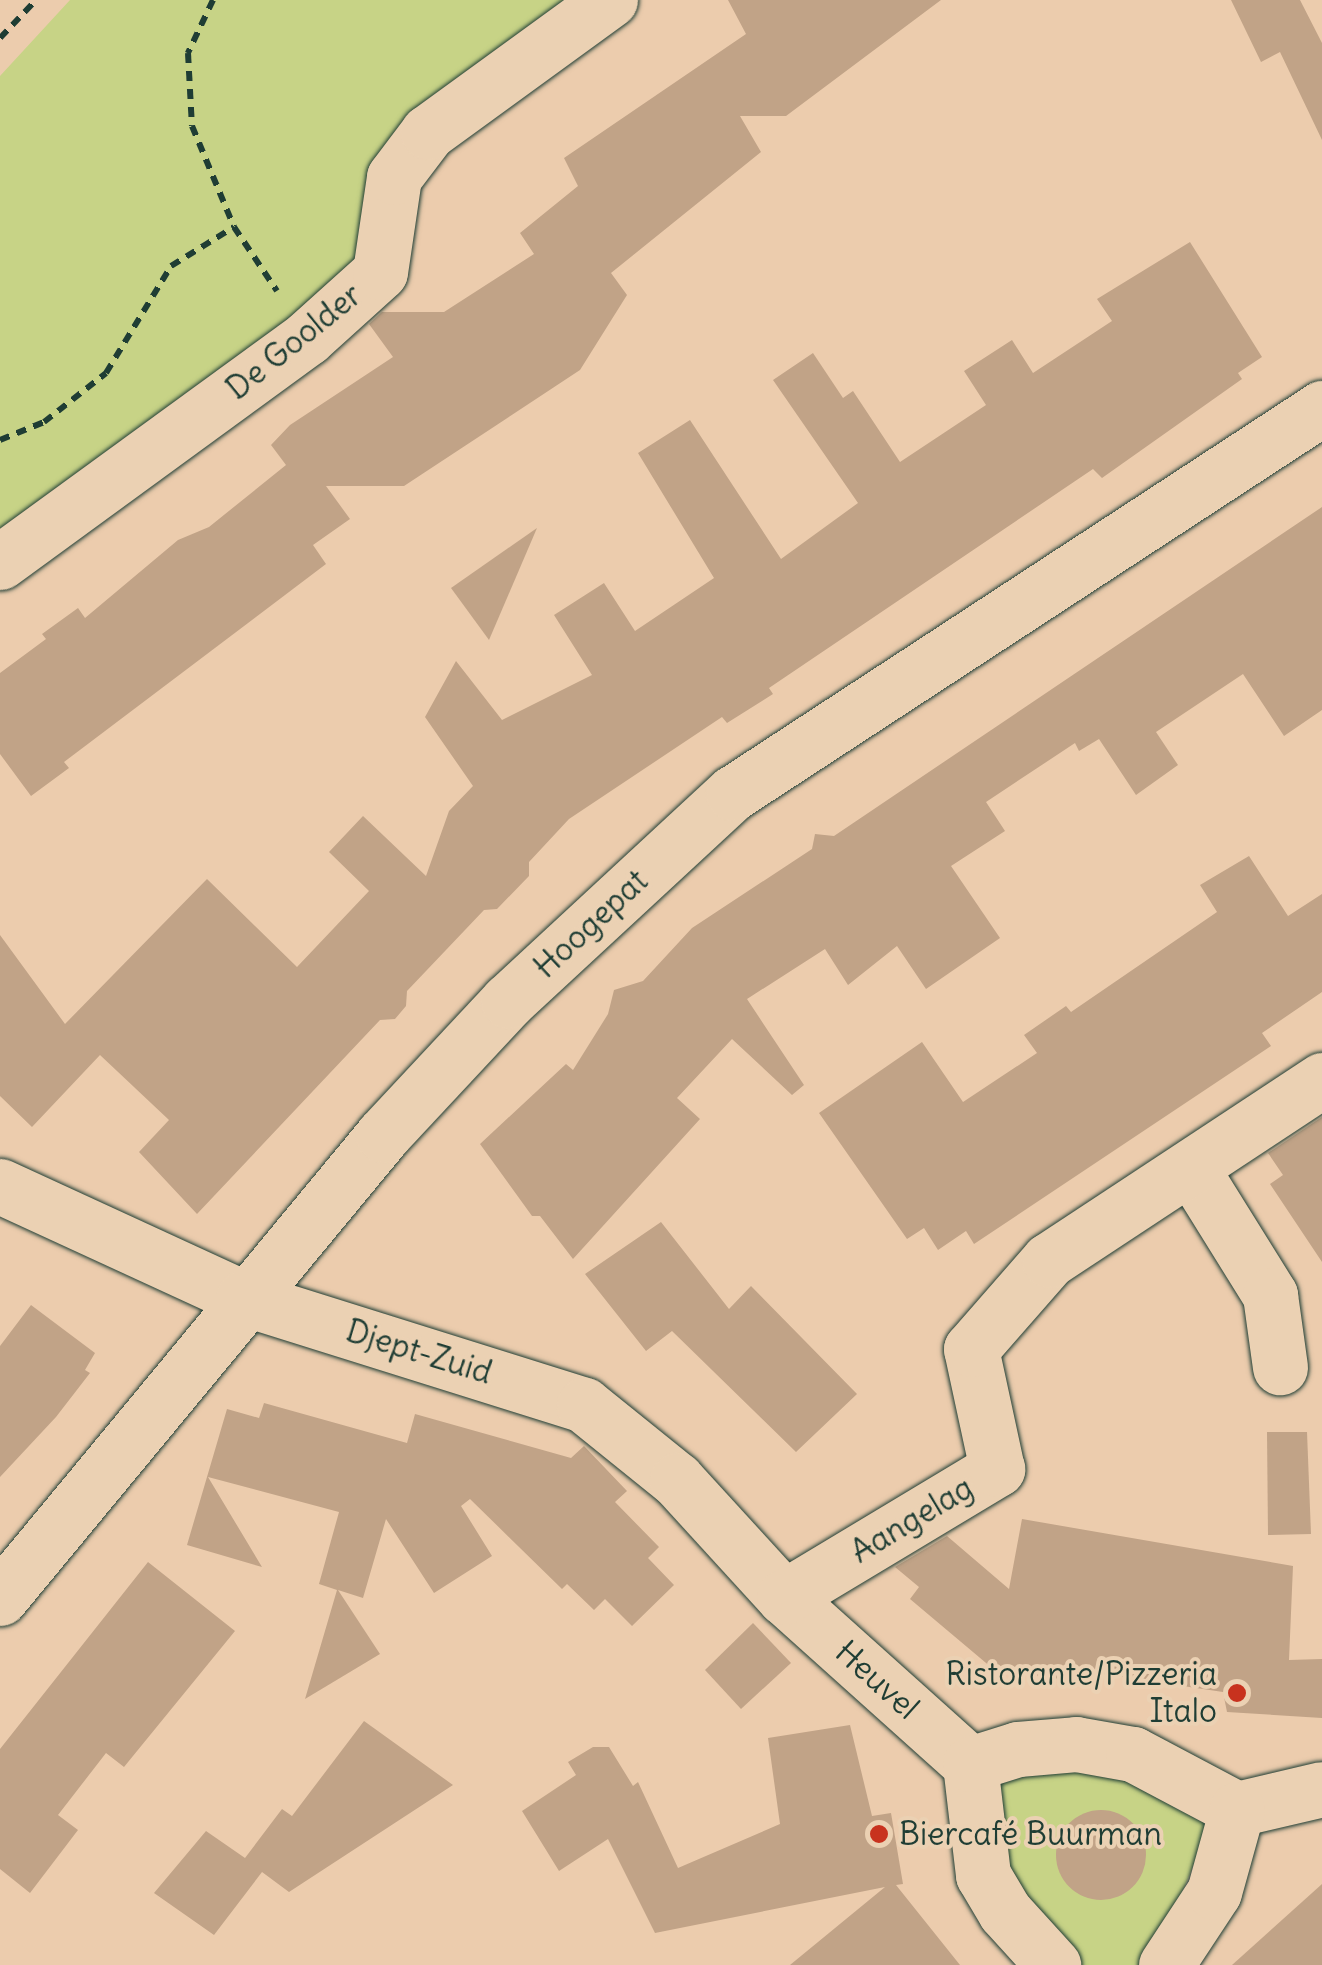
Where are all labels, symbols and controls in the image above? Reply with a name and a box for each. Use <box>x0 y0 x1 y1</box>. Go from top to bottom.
street label: De Goolder <box>219 276 369 408</box>
street label: Hoogepat <box>526 862 656 986</box>
street label: Djept-Zuid <box>342 1312 496 1392</box>
street label: Aangelag <box>844 1469 980 1571</box>
street label: Heuvel <box>828 1633 926 1727</box>
place label: Ristorante/Pizzeria Italo <box>945 1656 1217 1731</box>
marker: Ristorante/Pizzeria Italo <box>1226 1682 1248 1704</box>
place label: Biercafé Buurman <box>899 1815 1162 1853</box>
marker: Biercafé Buurman <box>868 1823 890 1845</box>

